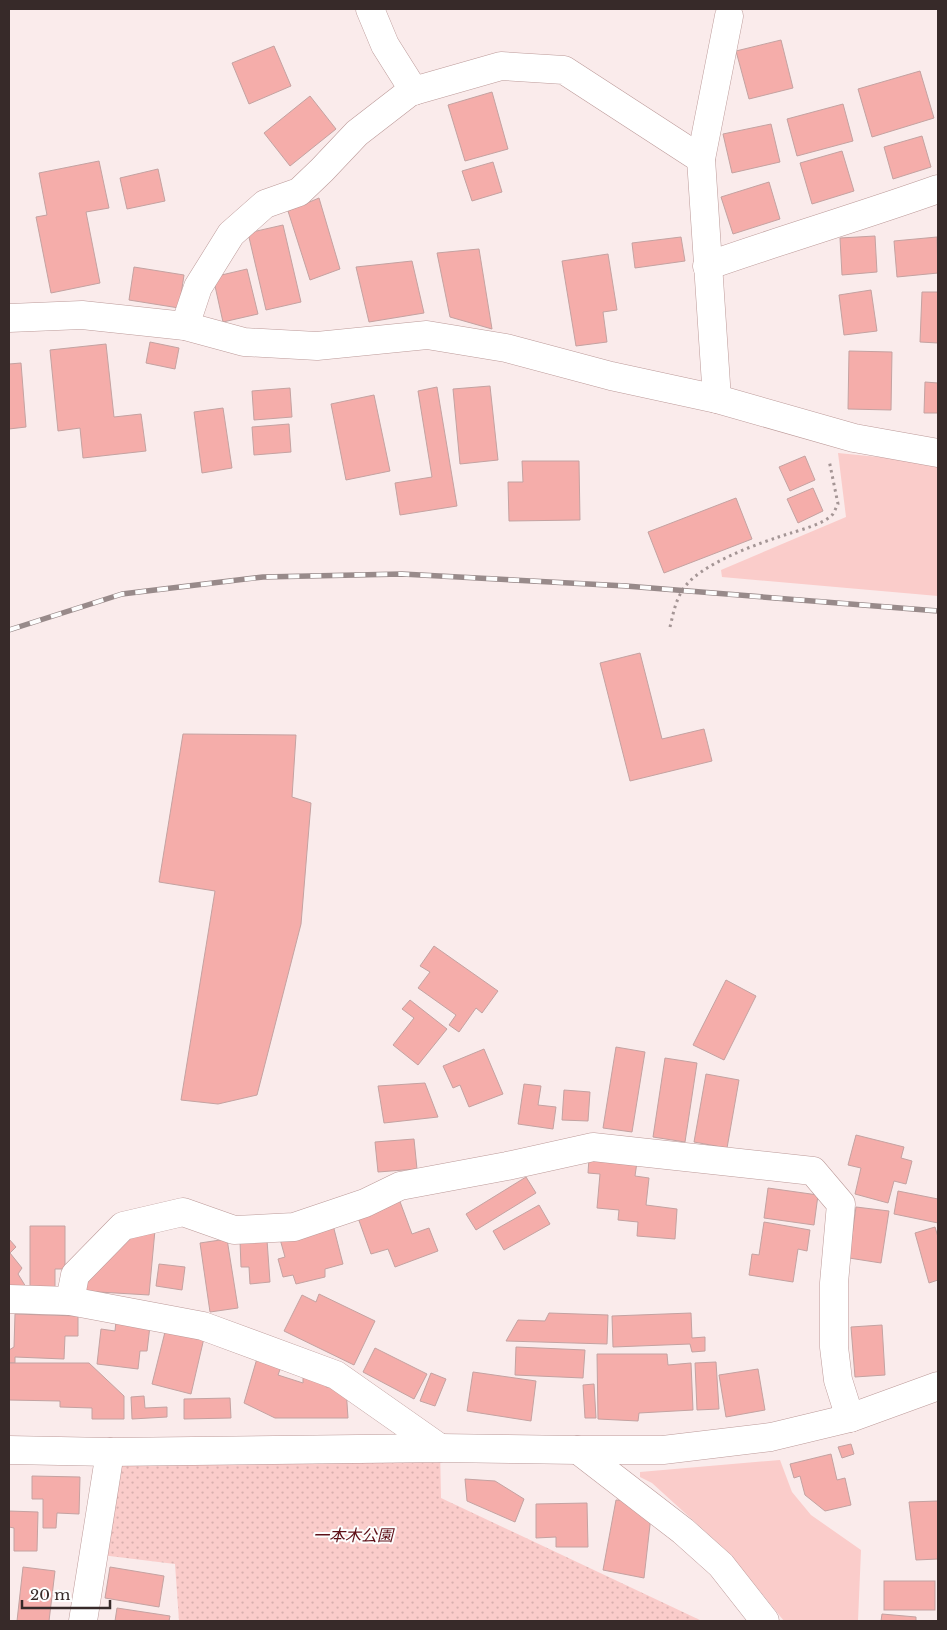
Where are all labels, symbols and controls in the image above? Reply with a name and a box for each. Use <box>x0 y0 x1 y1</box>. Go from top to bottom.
park label: 一本木公園 <box>313 1525 395 1545</box>
scale bar <box>22 1578 110 1610</box>
text: 20 m <box>30 1585 70 1604</box>

